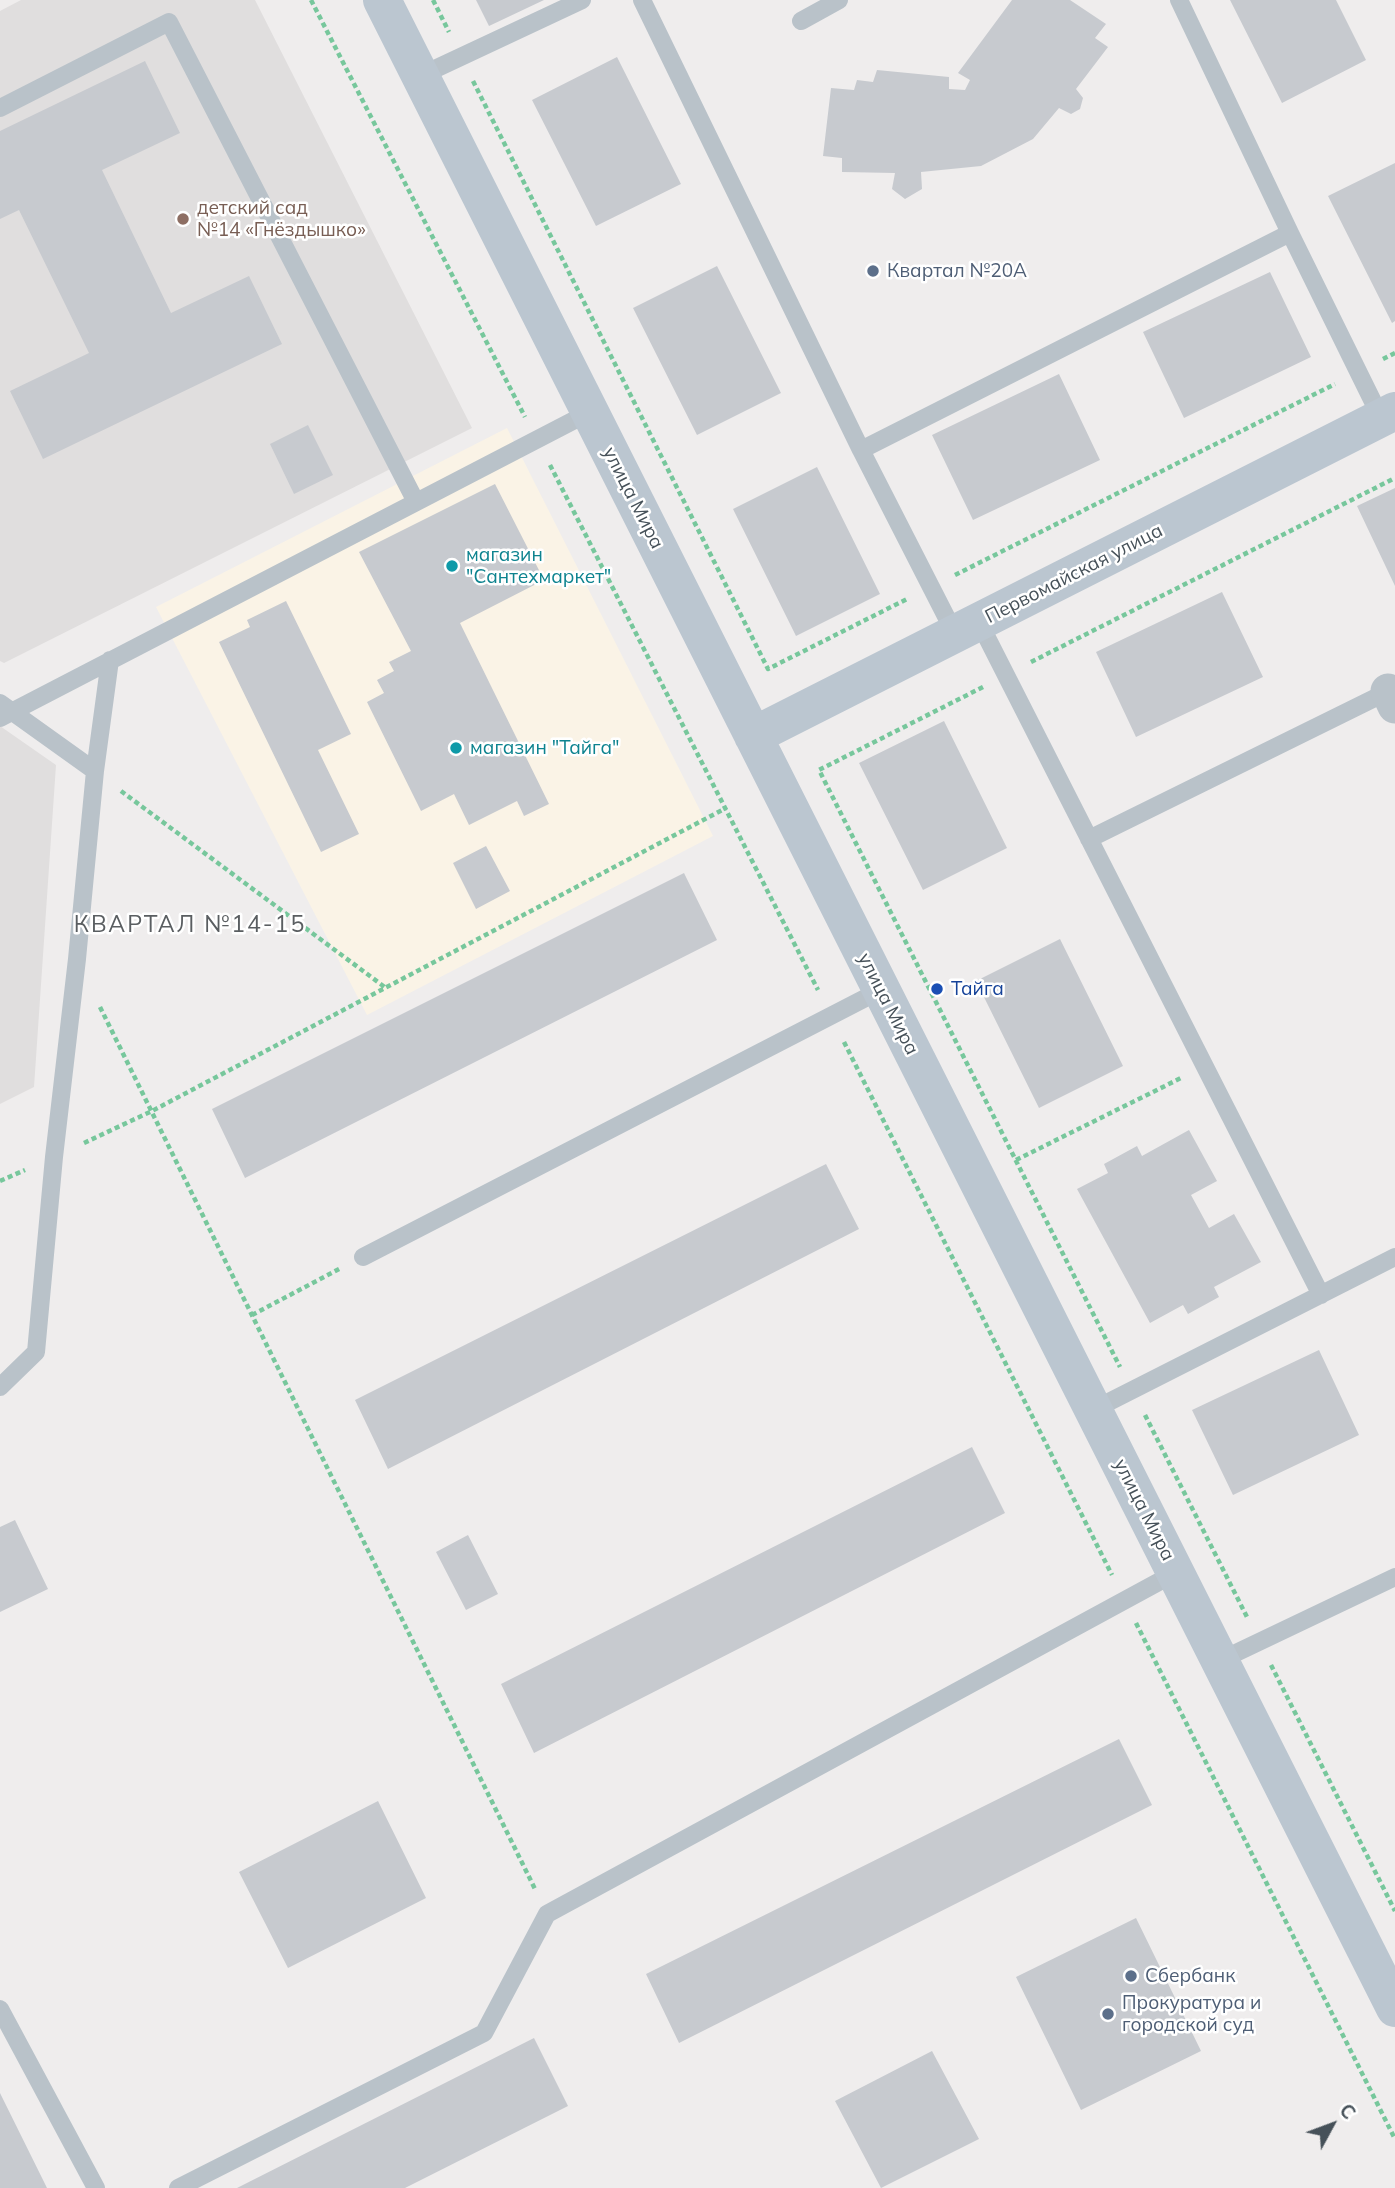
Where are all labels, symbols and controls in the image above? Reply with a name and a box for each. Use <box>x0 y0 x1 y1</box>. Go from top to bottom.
place label: детский сад №14 «Гнёздышко» <box>197 197 366 241</box>
marker: детский сад №14 «Гнёздышко» <box>175 211 191 227</box>
place label: Квартал №20А <box>887 260 1027 282</box>
marker: Квартал №20А <box>865 263 881 279</box>
street label: улица Мира <box>598 443 668 553</box>
street label: Первомайская улица <box>981 519 1167 629</box>
place label: магазин "Сантехмаркет" <box>466 544 611 588</box>
marker: магазин "Сантехмаркет" <box>444 558 460 574</box>
place label: магазин "Тайга" <box>470 737 620 759</box>
marker: магазин "Тайга" <box>448 740 464 756</box>
district label: КВАРТАЛ №14-15 <box>76 911 304 939</box>
street label: улица Мира <box>853 949 923 1059</box>
place label: Тайга <box>951 978 1004 1000</box>
marker: Тайга <box>929 981 945 997</box>
street label: улица Мира <box>1109 1455 1179 1565</box>
place label: Сбербанк <box>1145 1965 1235 1987</box>
marker: Сбербанк <box>1123 1968 1139 1984</box>
place label: Прокуратура и городской суд <box>1122 1992 1261 2036</box>
marker: Прокуратура и городской суд <box>1100 2006 1116 2022</box>
north arrow <box>1297 2090 1367 2160</box>
text: С <box>1335 2098 1361 2124</box>

